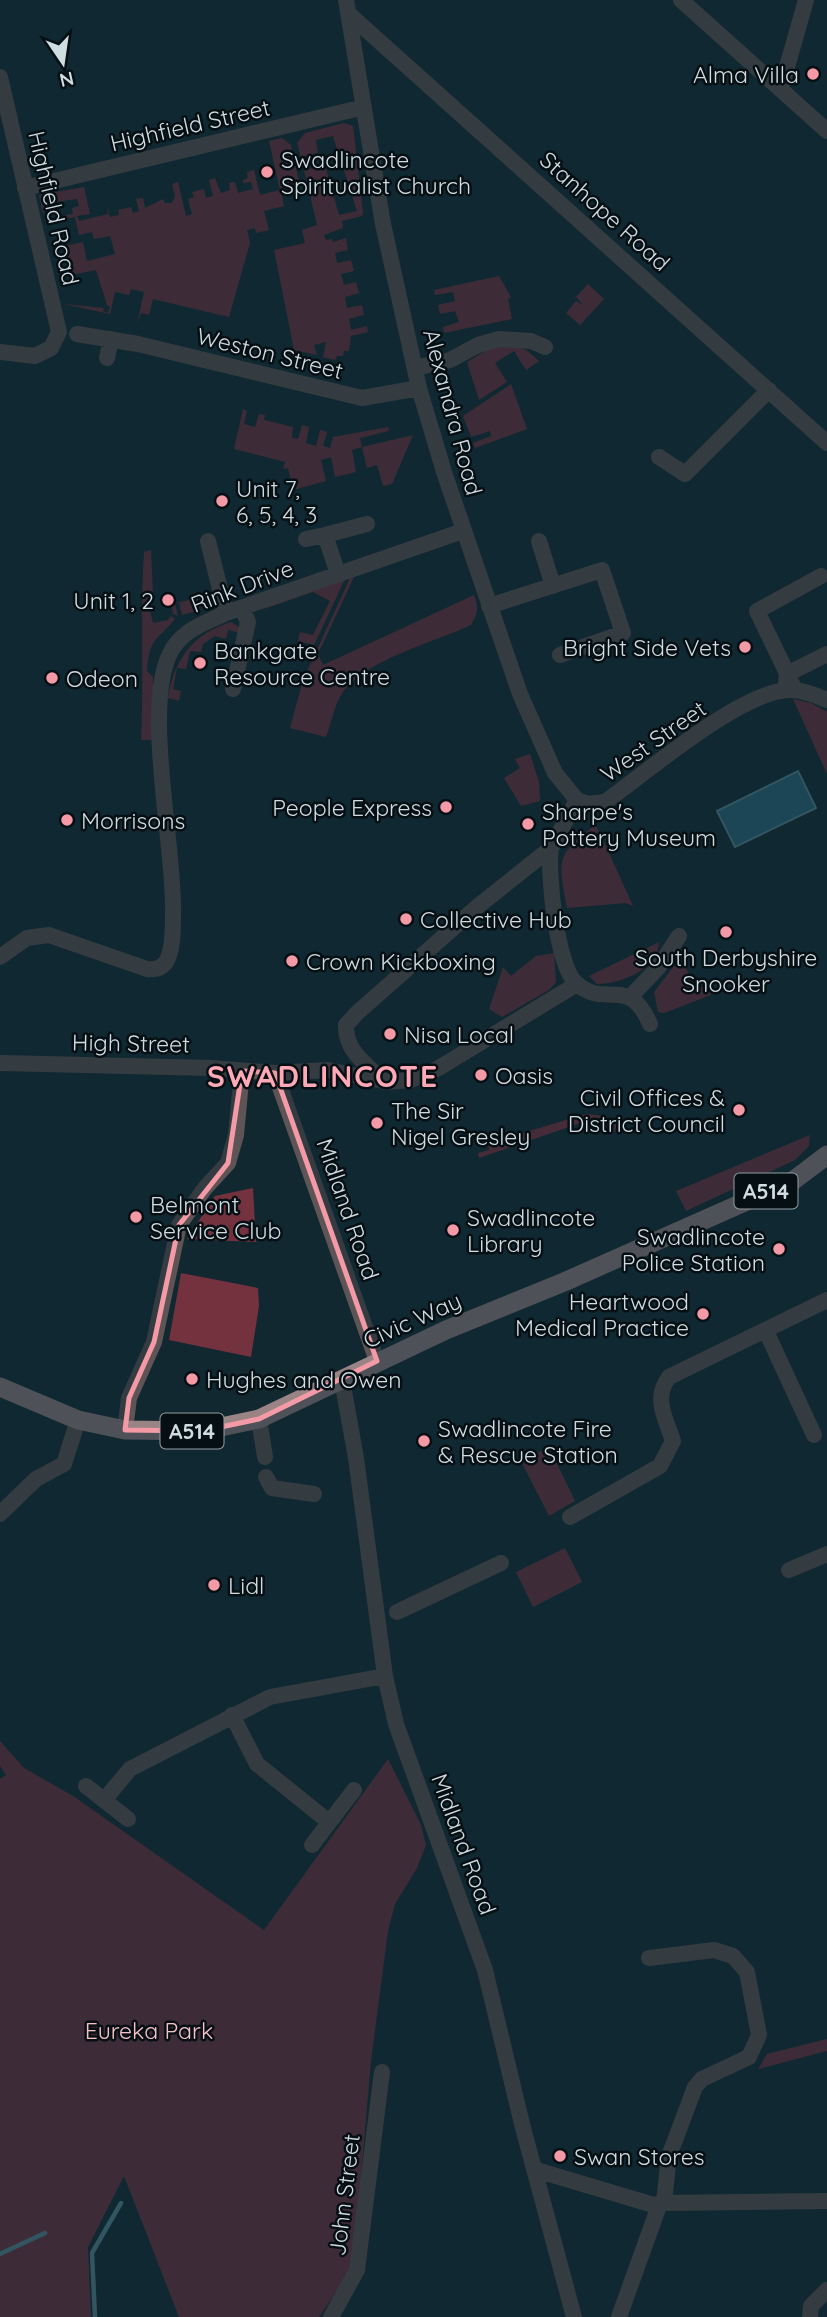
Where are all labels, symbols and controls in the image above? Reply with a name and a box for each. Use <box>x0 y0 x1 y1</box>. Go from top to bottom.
north arrow <box>28 28 98 98</box>
place label: Alma Villa <box>693 60 799 89</box>
text: N <box>57 66 76 93</box>
marker: Alma Villa <box>805 66 821 82</box>
street label: Highfield Street <box>107 92 273 157</box>
street label: Highfield Road <box>22 128 86 288</box>
place label: Swadlincote Spiritualist Church <box>281 145 471 200</box>
street label: Stanhope Road <box>534 145 676 277</box>
marker: Swadlincote Spiritualist Church <box>259 164 275 180</box>
street label: Weston Street <box>194 321 346 385</box>
street label: Alexandra Road <box>417 326 489 498</box>
place label: Unit 7, 6, 5, 4, 3 <box>236 474 317 529</box>
marker: Unit 7, 6, 5, 4, 3 <box>214 493 230 509</box>
street label: Rink Drive <box>187 553 297 619</box>
place label: Unit 1, 2 <box>73 586 154 615</box>
marker: Unit 1, 2 <box>160 592 176 608</box>
place label: Bright Side Vets <box>563 633 731 662</box>
place label: Bankgate Resource Centre <box>214 636 390 691</box>
marker: Bright Side Vets <box>737 639 753 655</box>
marker: Bankgate Resource Centre <box>192 655 208 671</box>
place label: Odeon <box>66 664 138 693</box>
marker: Odeon <box>44 670 60 686</box>
street label: West Street <box>594 694 712 788</box>
place label: People Express <box>272 793 432 822</box>
place label: Sharpe's Pottery Museum <box>542 797 716 852</box>
marker: People Express <box>438 799 454 815</box>
place label: Morrisons <box>81 806 185 835</box>
marker: Morrisons <box>59 812 75 828</box>
marker: Sharpe's Pottery Museum <box>520 816 536 832</box>
place label: Collective Hub <box>420 905 572 934</box>
marker: Collective Hub <box>398 911 414 927</box>
marker: South Derbyshire Snooker <box>718 924 734 940</box>
place label: South Derbyshire Snooker <box>635 943 817 998</box>
place label: Crown Kickboxing <box>306 947 496 976</box>
marker: Crown Kickboxing <box>284 953 300 969</box>
place label: Nisa Local <box>404 1020 514 1049</box>
marker: Nisa Local <box>382 1026 398 1042</box>
street label: High Street <box>72 1027 190 1059</box>
district label: SWADLINCOTE <box>207 1057 439 1095</box>
place label: Oasis <box>495 1061 553 1090</box>
marker: Oasis <box>473 1067 489 1083</box>
place label: Civil Offices & District Council <box>568 1083 725 1138</box>
place label: The Sir Nigel Gresley <box>391 1096 530 1151</box>
marker: Civil Offices & District Council <box>731 1102 747 1118</box>
marker: The Sir Nigel Gresley <box>369 1115 385 1131</box>
street label: Midland Road <box>310 1134 386 1284</box>
road number: A514 <box>734 1174 798 1208</box>
place label: Belmont Service Club <box>150 1190 281 1245</box>
place label: Swadlincote Library <box>467 1203 595 1258</box>
marker: Belmont Service Club <box>128 1209 144 1225</box>
marker: Swadlincote Library <box>445 1222 461 1238</box>
place label: Swadlincote Police Station <box>622 1222 765 1277</box>
marker: Swadlincote Police Station <box>771 1241 787 1257</box>
street label: Civic Way <box>358 1286 466 1354</box>
place label: Heartwood Medical Practice <box>515 1287 689 1342</box>
marker: Heartwood Medical Practice <box>695 1306 711 1322</box>
place label: Hughes and Owen <box>206 1365 402 1394</box>
marker: Hughes and Owen <box>184 1371 200 1387</box>
road number: A514 <box>160 1414 224 1448</box>
place label: Swadlincote Fire & Rescue Station <box>438 1414 618 1469</box>
marker: Swadlincote Fire & Rescue Station <box>416 1433 432 1449</box>
place label: Lidl <box>228 1571 264 1600</box>
marker: Lidl <box>206 1577 222 1593</box>
street label: Midland Road <box>425 1770 503 1918</box>
park label: Eureka Park <box>85 2016 213 2045</box>
street label: John Street <box>322 2132 366 2258</box>
place label: Swan Stores <box>574 2142 704 2171</box>
marker: Swan Stores <box>552 2148 568 2164</box>

